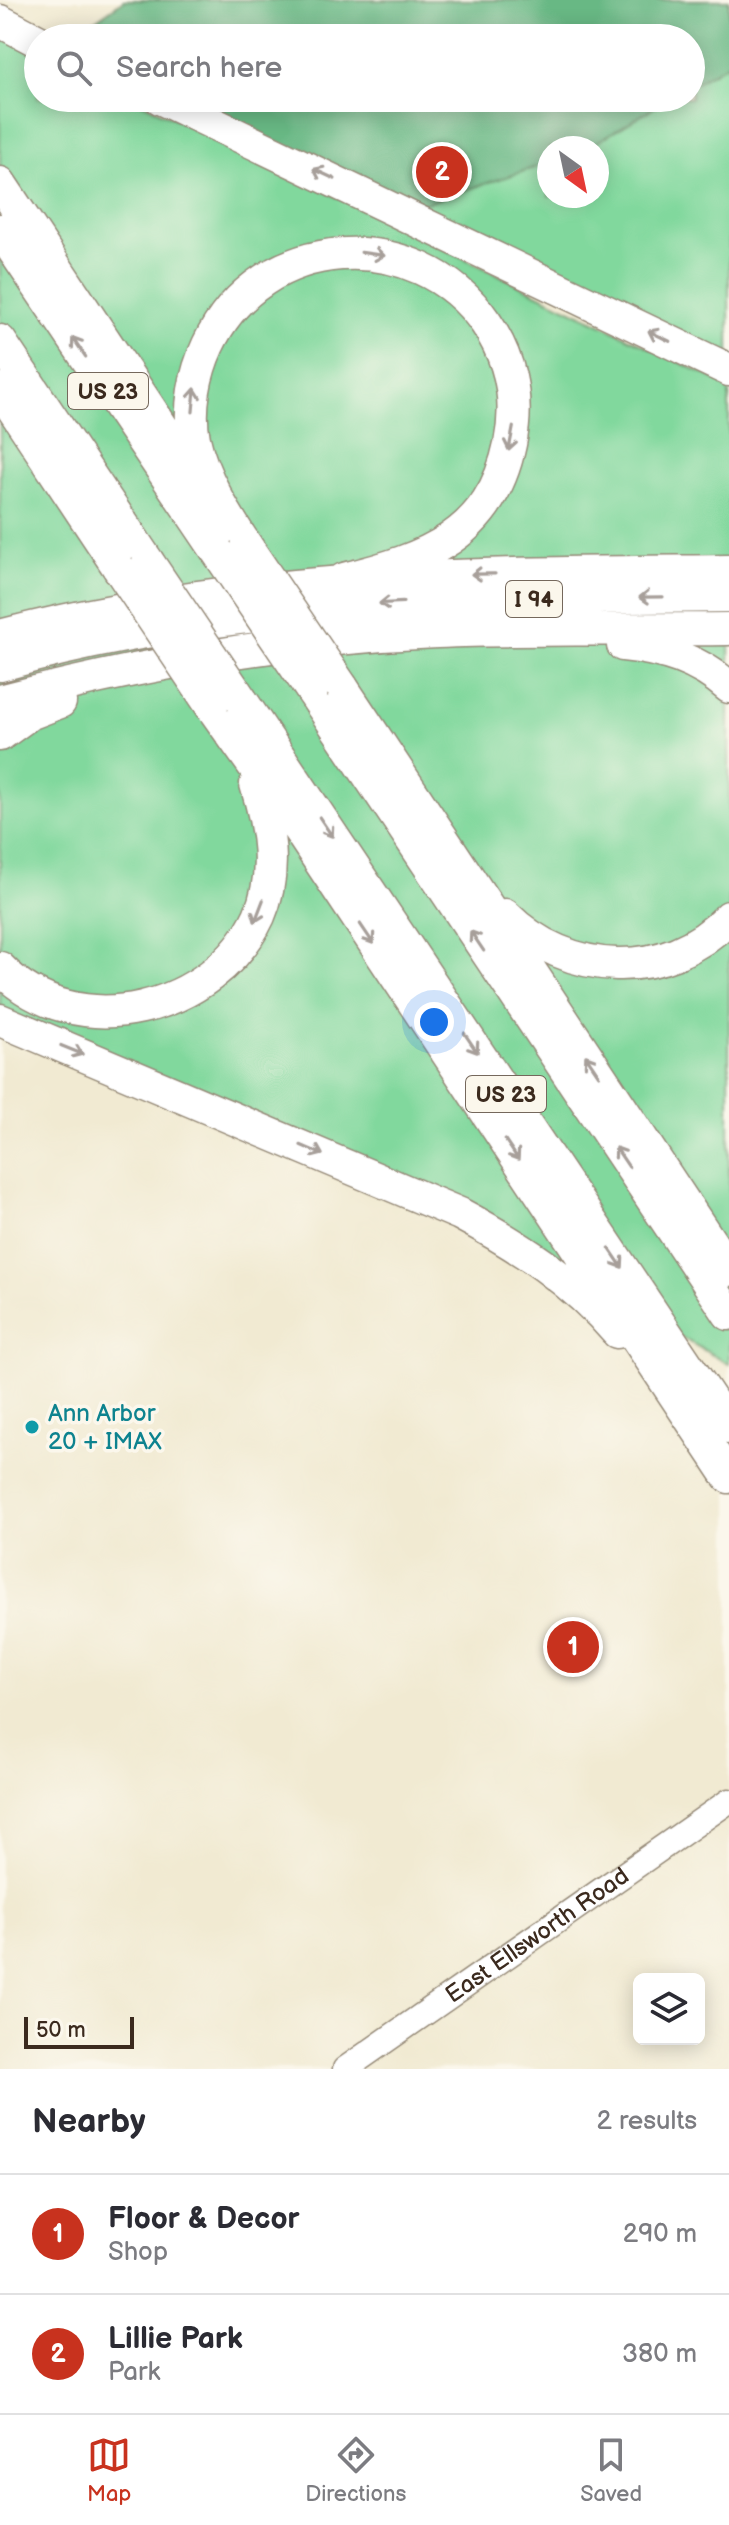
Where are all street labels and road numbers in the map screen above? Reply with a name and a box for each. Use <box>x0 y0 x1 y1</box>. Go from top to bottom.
road number: US 23 <box>68 373 148 409</box>
road number: I 94 <box>506 581 562 617</box>
road number: US 23 <box>466 1076 546 1112</box>
street label: East Ellsworth Road <box>440 1861 635 2010</box>

